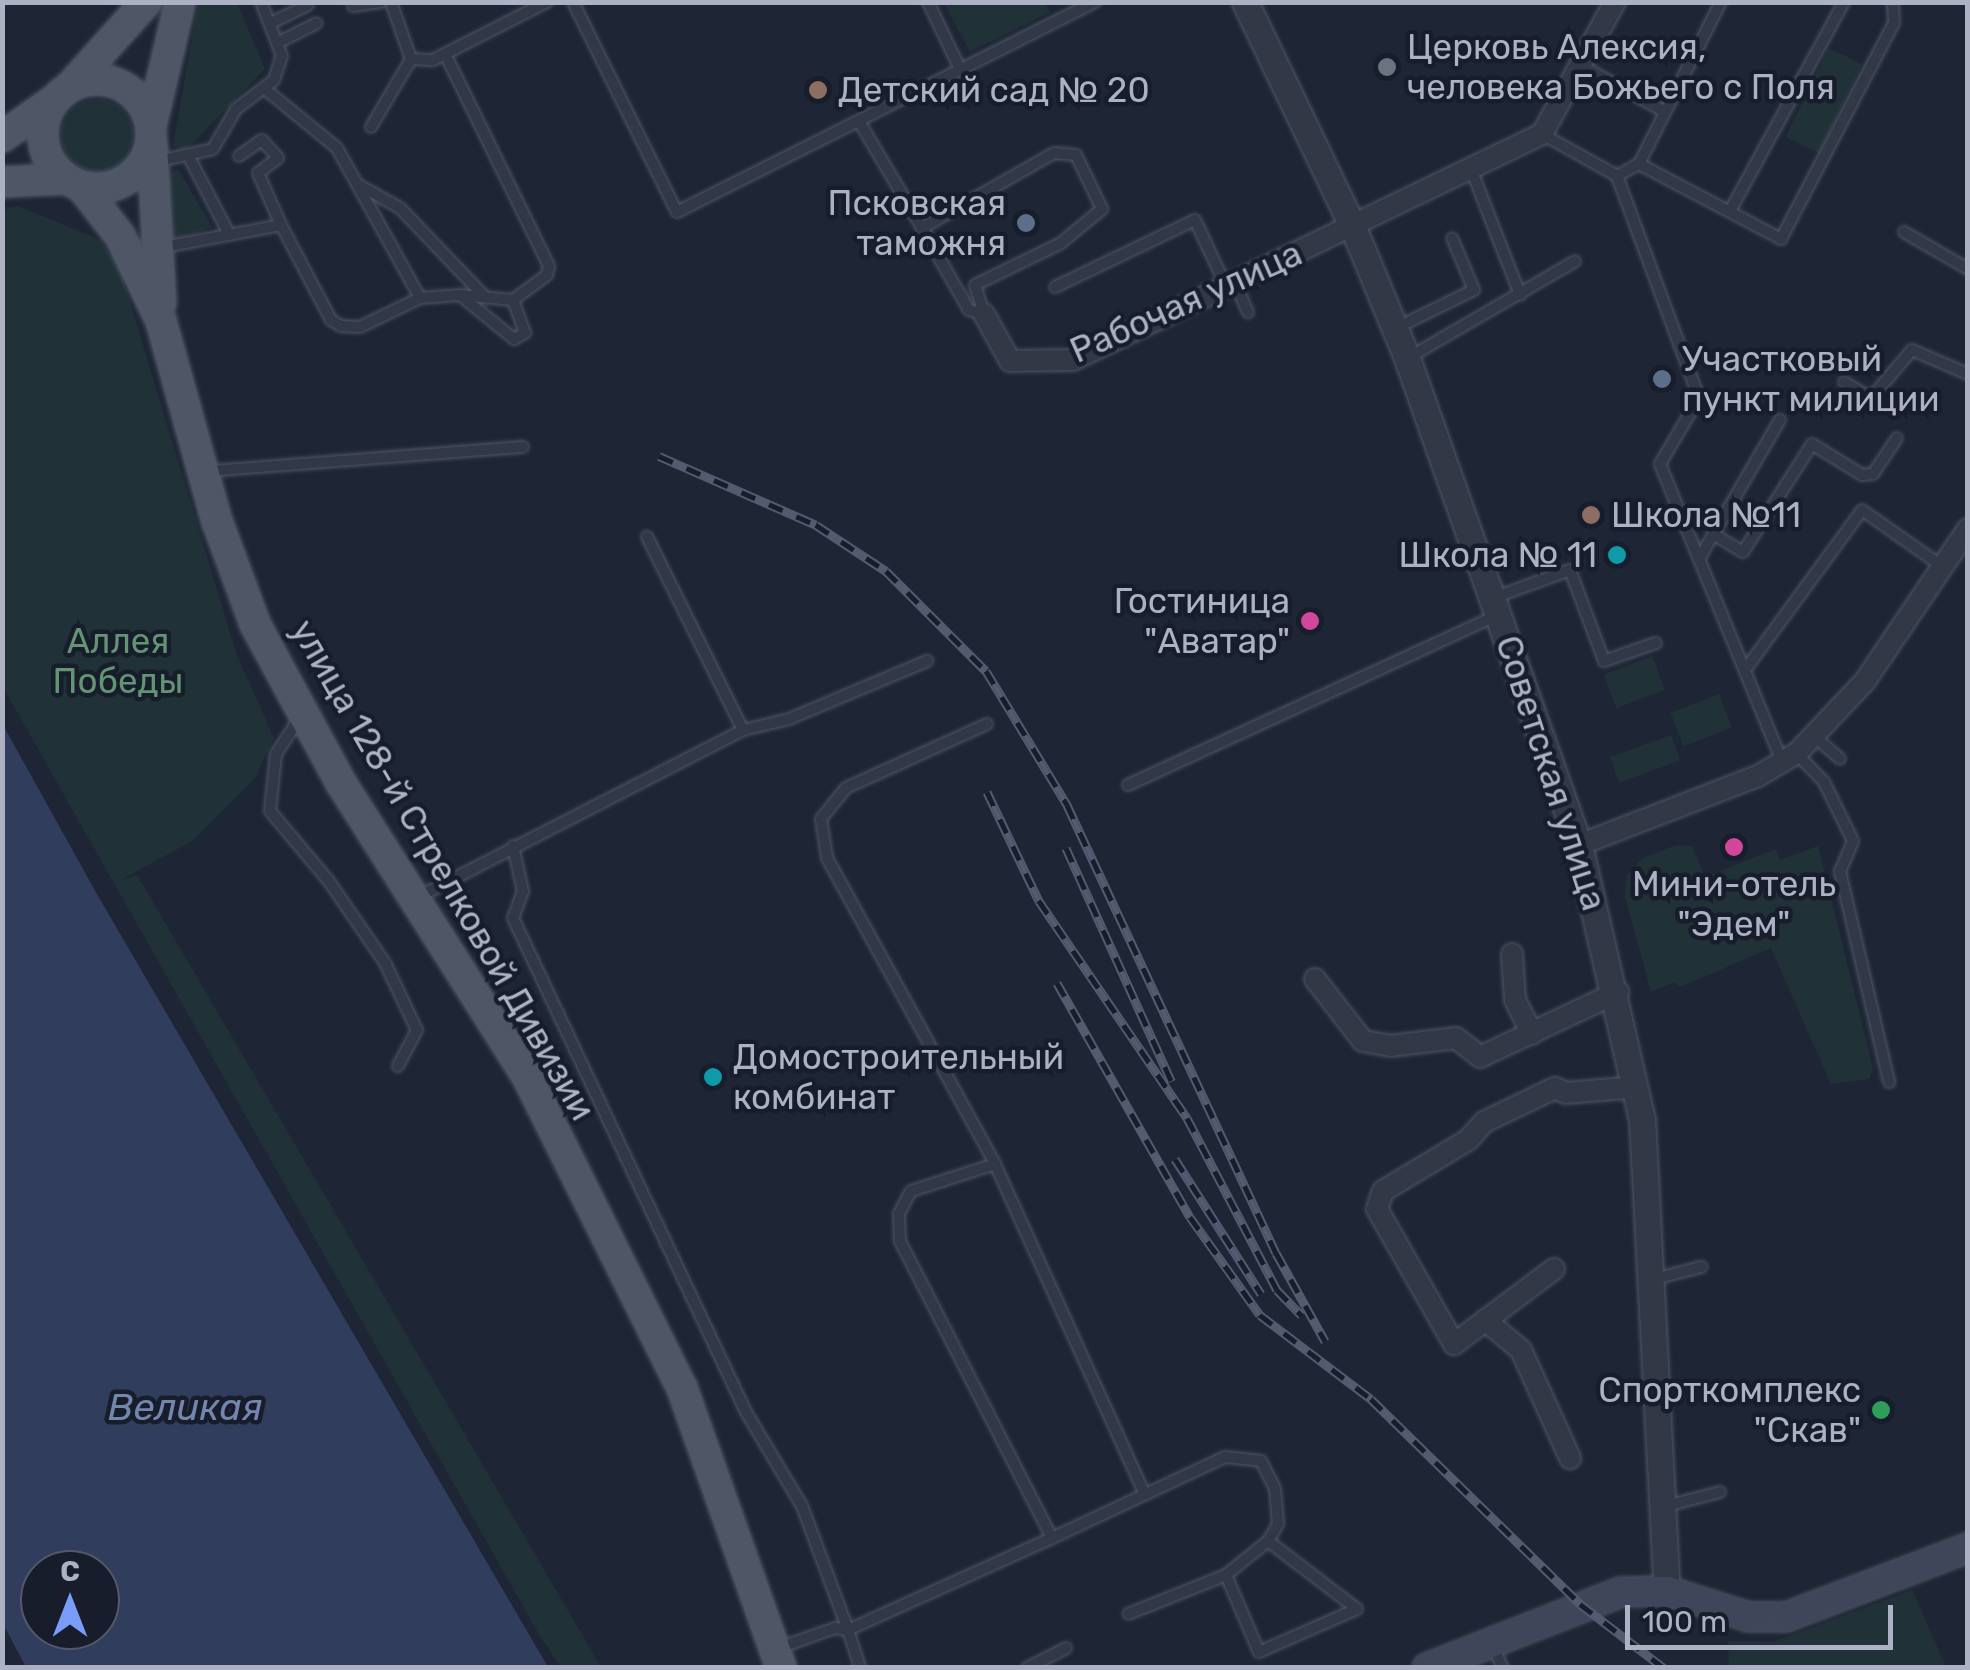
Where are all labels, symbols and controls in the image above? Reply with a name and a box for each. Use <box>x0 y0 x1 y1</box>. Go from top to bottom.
place label: Церковь Алексия, человека Божьего с Поля <box>1407 26 1835 108</box>
marker: Церковь Алексия, человека Божьего с Поля <box>1376 56 1398 78</box>
place label: Детский сад № 20 <box>838 69 1150 111</box>
marker: Детский сад № 20 <box>807 79 829 101</box>
place label: Псковская таможня <box>828 182 1006 264</box>
marker: Псковская таможня <box>1015 212 1037 234</box>
street label: Рабочая улица <box>1064 232 1308 372</box>
place label: Участковый пункт милиции <box>1682 338 1940 420</box>
marker: Участковый пункт милиции <box>1651 368 1673 390</box>
place label: Школа №11 <box>1611 494 1801 536</box>
marker: Школа №11 <box>1580 504 1602 526</box>
place label: Школа № 11 <box>1399 534 1597 576</box>
marker: Школа № 11 <box>1606 544 1628 566</box>
place label: Гостиница "Аватар" <box>1114 580 1290 662</box>
marker: Гостиница "Аватар" <box>1299 610 1321 632</box>
street label: улица 128-й Стрелковой Дивизии <box>282 612 604 1128</box>
park label: Аллея Победы <box>53 620 183 702</box>
street label: Советская улица <box>1487 630 1615 916</box>
marker: Мини-отель "Эдем" <box>1723 836 1745 858</box>
place label: Мини-отель "Эдем" <box>1632 863 1836 945</box>
place label: Домостроительный комбинат <box>733 1036 1064 1118</box>
marker: Домостроительный комбинат <box>702 1066 724 1088</box>
place label: Спорткомплекс "Скав" <box>1598 1369 1861 1451</box>
water label: Великая <box>108 1385 262 1431</box>
marker: Спорткомплекс "Скав" <box>1870 1399 1892 1421</box>
north arrow <box>20 1550 120 1650</box>
text: С <box>60 1555 80 1588</box>
scale bar <box>1630 1585 1898 1647</box>
text: 100 m <box>1642 1604 1727 1640</box>

